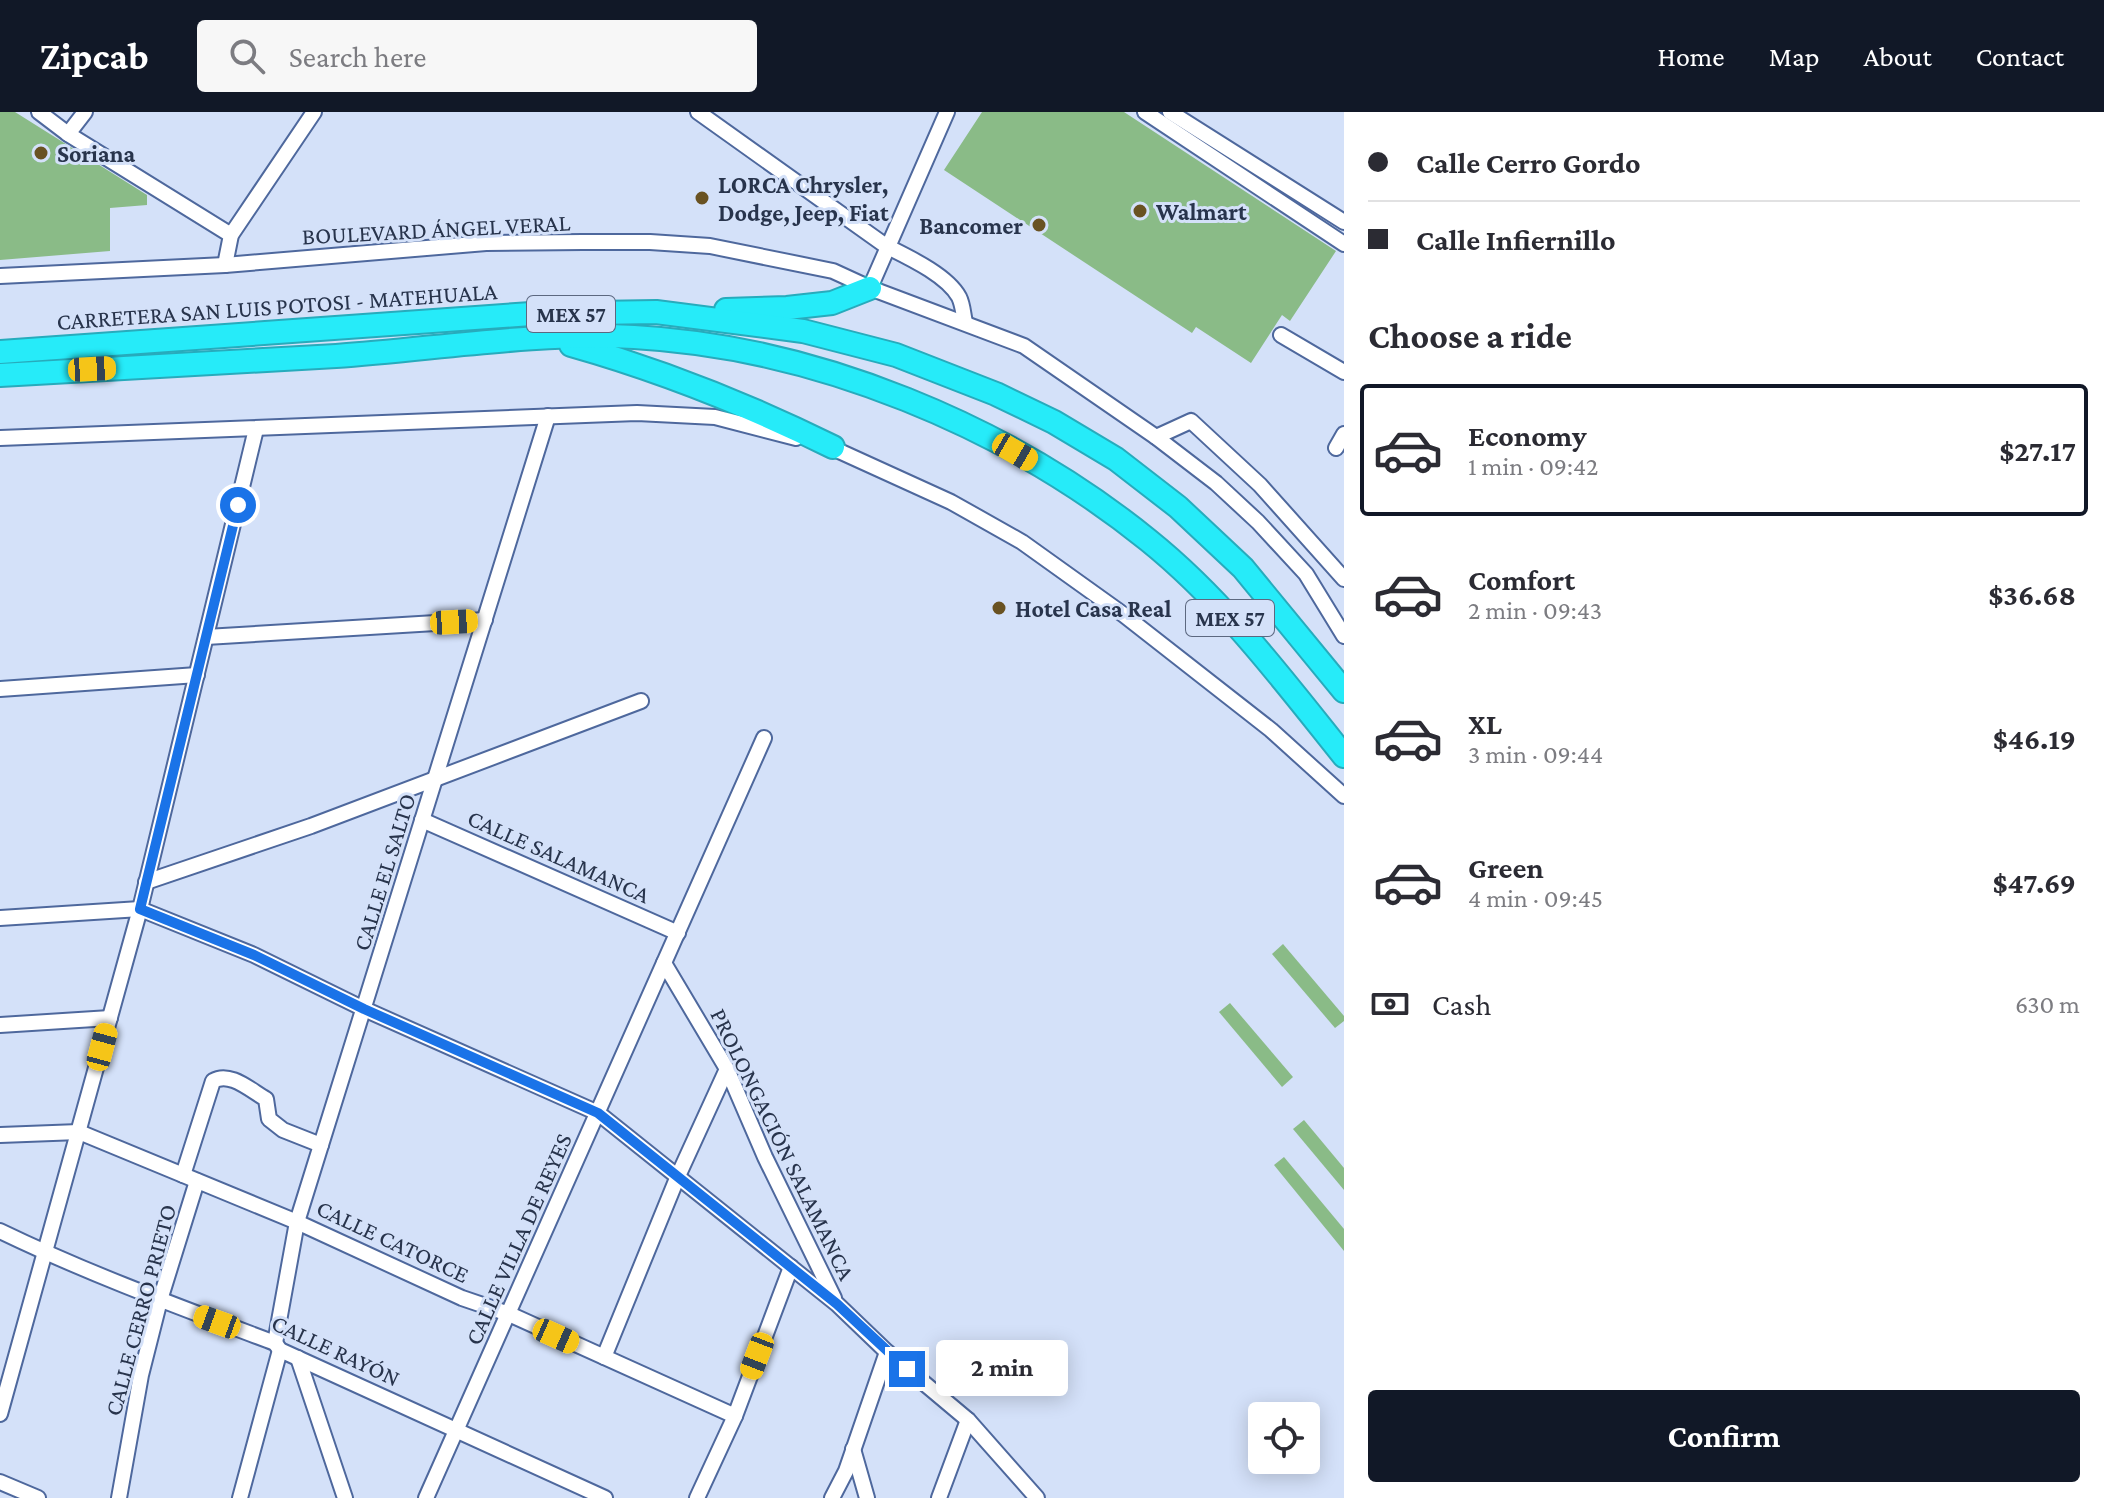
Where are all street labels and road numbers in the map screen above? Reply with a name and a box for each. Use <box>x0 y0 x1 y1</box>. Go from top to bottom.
street label: BOULEVARD ÁNGEL VERAL <box>301 208 571 250</box>
street label: CARRETERA SAN LUIS POTOSI - MATEHUALA <box>56 277 499 335</box>
road number: MEX 57 <box>527 296 615 332</box>
road number: MEX 57 <box>1186 600 1274 636</box>
street label: CALLE EL SALTO <box>347 790 421 954</box>
street label: CALLE SALAMANCA <box>464 804 655 908</box>
street label: PROLONGACIÓN SALAMANCA <box>705 1004 861 1285</box>
street label: CALLE VILLA DE REYES <box>459 1129 577 1349</box>
street label: CALLE CATORCE <box>313 1194 473 1288</box>
street label: CALLE CERRO PRIETO <box>99 1201 181 1419</box>
street label: CALLE RAYÓN <box>268 1309 404 1391</box>

